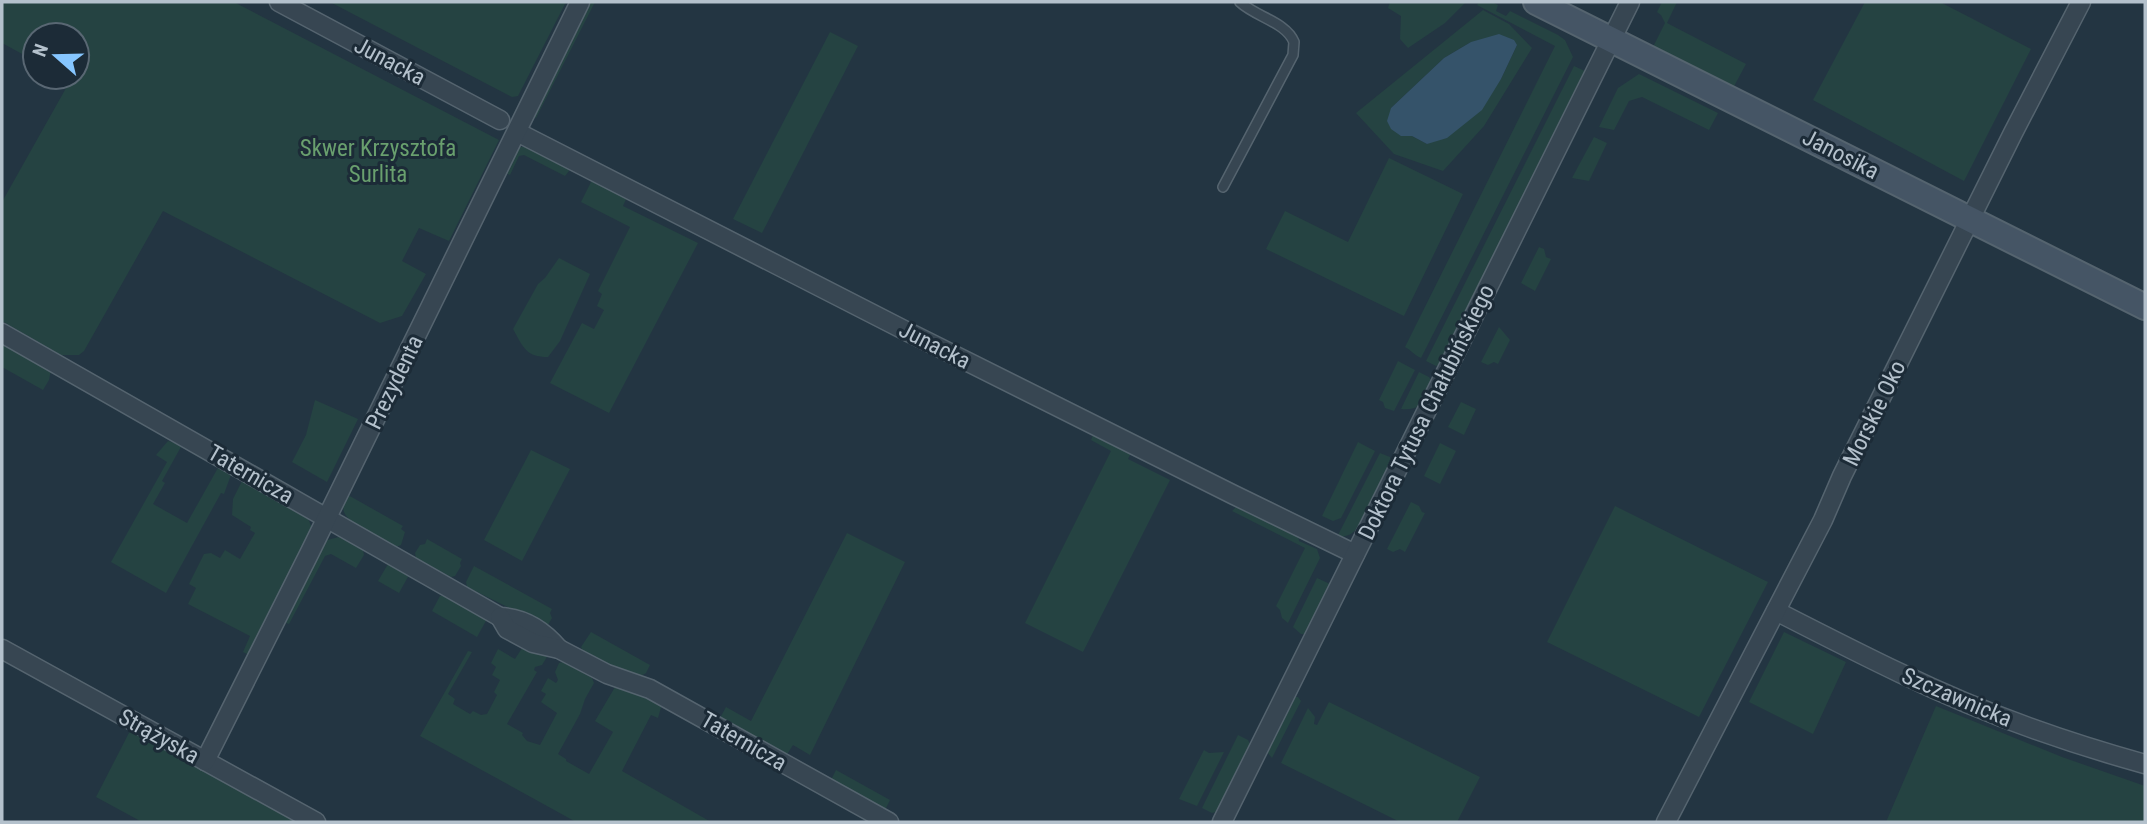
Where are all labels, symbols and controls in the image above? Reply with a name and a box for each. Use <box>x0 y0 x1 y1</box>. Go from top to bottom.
north arrow <box>21 21 91 91</box>
street label: Junacka <box>350 32 430 91</box>
text: N <box>28 41 53 60</box>
street label: Janosika <box>1798 124 1883 185</box>
park label: Skwer Krzysztofa Surlita <box>300 135 456 188</box>
street label: Doktora Tytusa Chałubińskiego <box>1353 280 1500 544</box>
street label: Junacka <box>895 316 975 375</box>
street label: Prezydenta <box>360 331 429 434</box>
street label: Morskie Oko <box>1837 356 1912 470</box>
street label: Taternicza <box>203 439 298 510</box>
street label: Szczawnicka <box>1898 662 2016 733</box>
street label: Strążyska <box>114 703 204 770</box>
street label: Taternicza <box>696 706 791 777</box>

